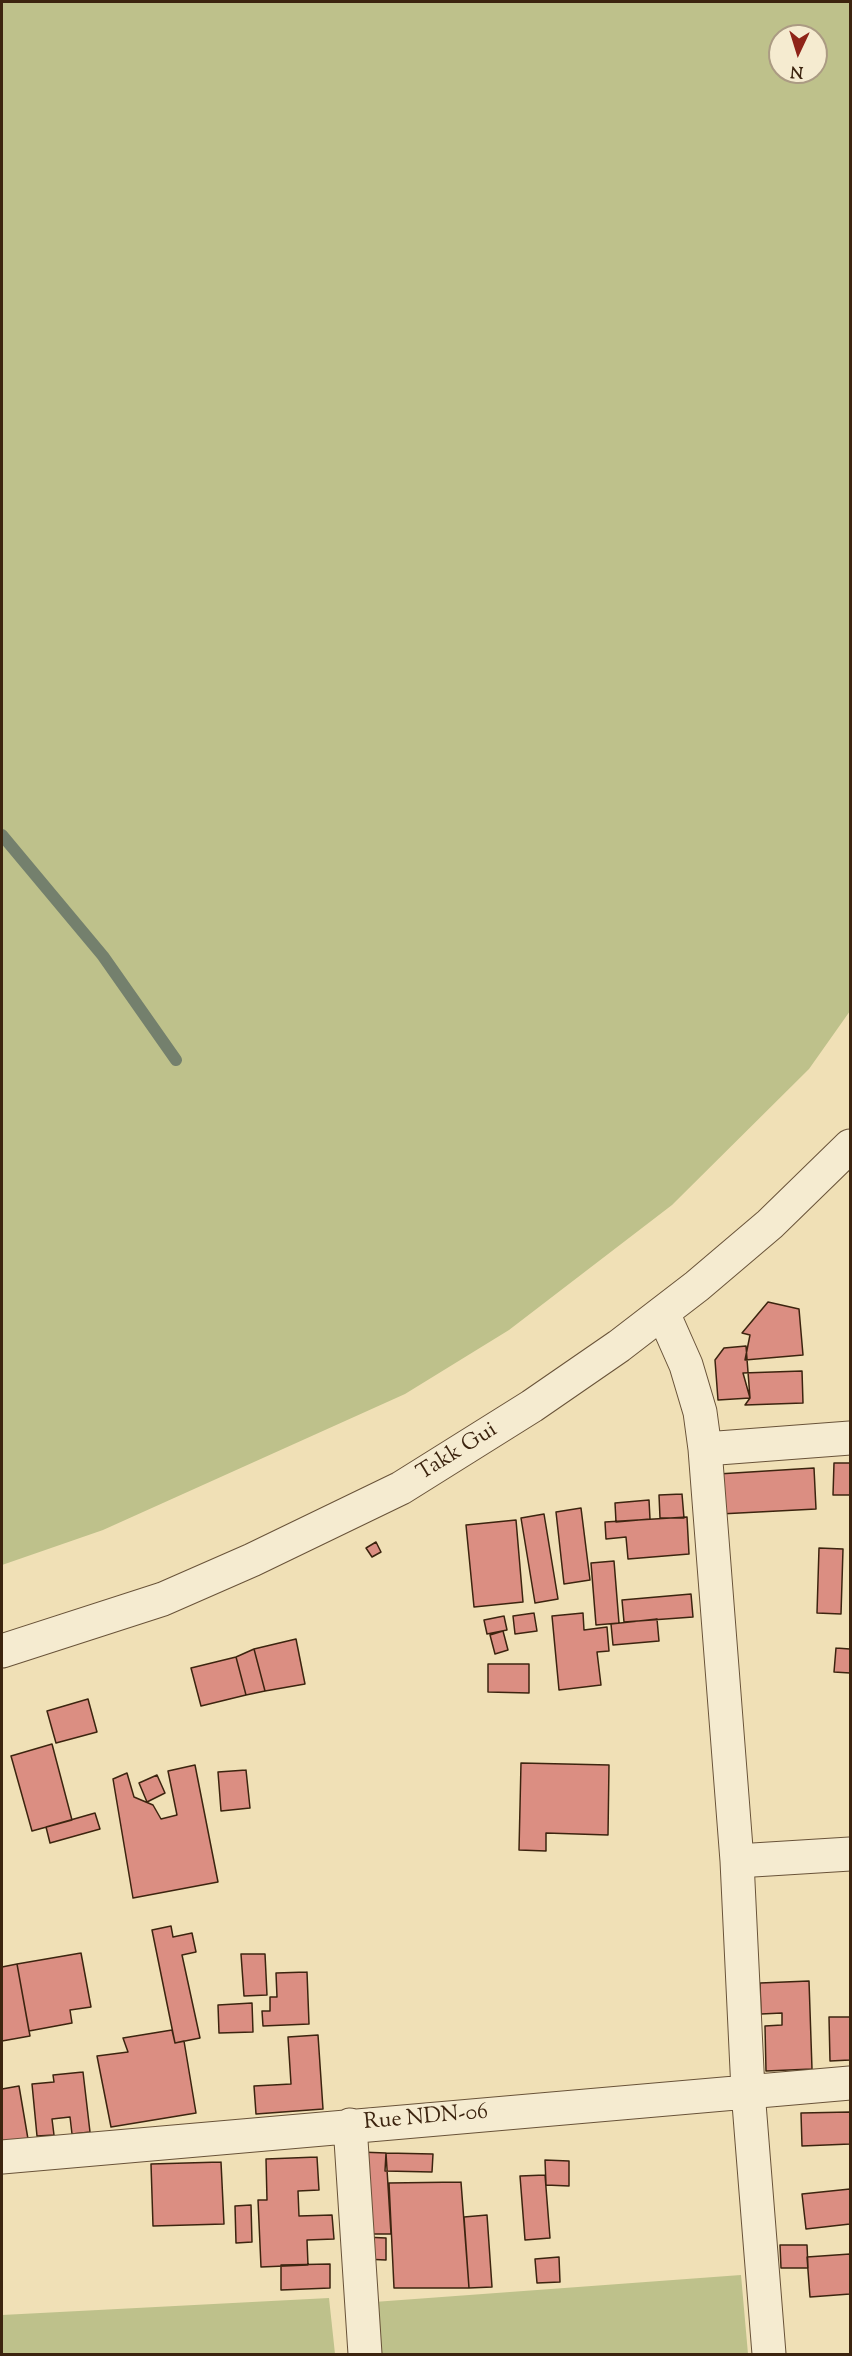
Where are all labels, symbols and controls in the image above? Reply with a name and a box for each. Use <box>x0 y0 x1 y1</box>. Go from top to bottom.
north arrow <box>768 24 828 84</box>
text: N <box>790 59 804 82</box>
street label: Takk Gui <box>413 1418 503 1488</box>
street label: Rue NDN-06 <box>363 2100 489 2138</box>

